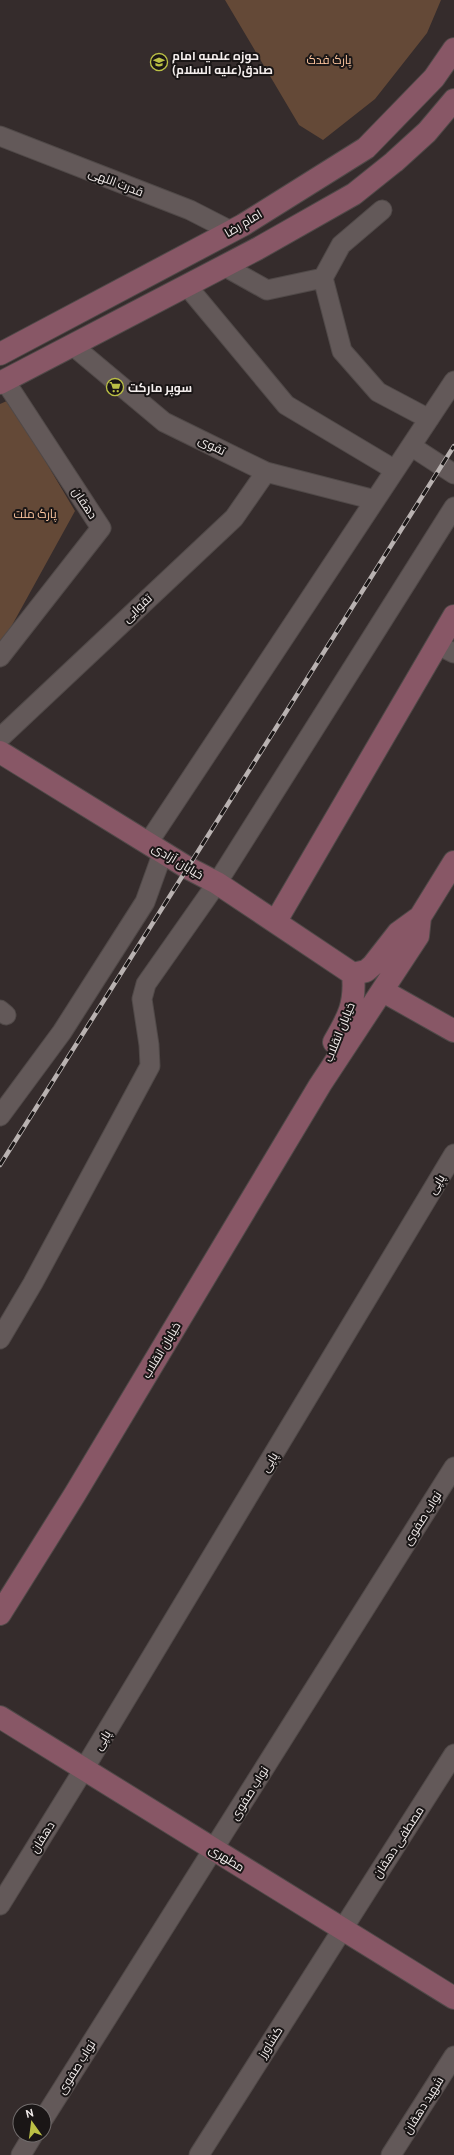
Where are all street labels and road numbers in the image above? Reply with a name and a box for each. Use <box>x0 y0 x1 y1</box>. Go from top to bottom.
street label: قدرت اللهی <box>86 165 146 199</box>
street label: امام رضا <box>221 206 265 241</box>
street label: تقوی <box>196 432 229 458</box>
street label: دهقان <box>69 484 101 522</box>
street label: تقوایی <box>119 590 155 625</box>
street label: خیابان آزادی <box>150 840 206 882</box>
street label: خیابان انقلاب <box>320 1000 358 1064</box>
street label: پاپی <box>424 1171 450 1198</box>
street label: خیابان انقلاب <box>138 1319 184 1381</box>
street label: پاپی <box>257 1449 283 1476</box>
street label: نواب صفوی <box>400 1488 444 1548</box>
street label: پاپی <box>90 1727 116 1754</box>
street label: نواب صفوی <box>227 1763 271 1823</box>
street label: مصطفی دهقان <box>369 1803 427 1881</box>
street label: دهقان <box>26 1818 58 1856</box>
street label: مطهری <box>207 1841 247 1875</box>
street label: کشاورز <box>254 2024 285 2061</box>
street label: نواب صفوی <box>54 2037 98 2097</box>
street label: شهید دهقان <box>399 2073 447 2137</box>

